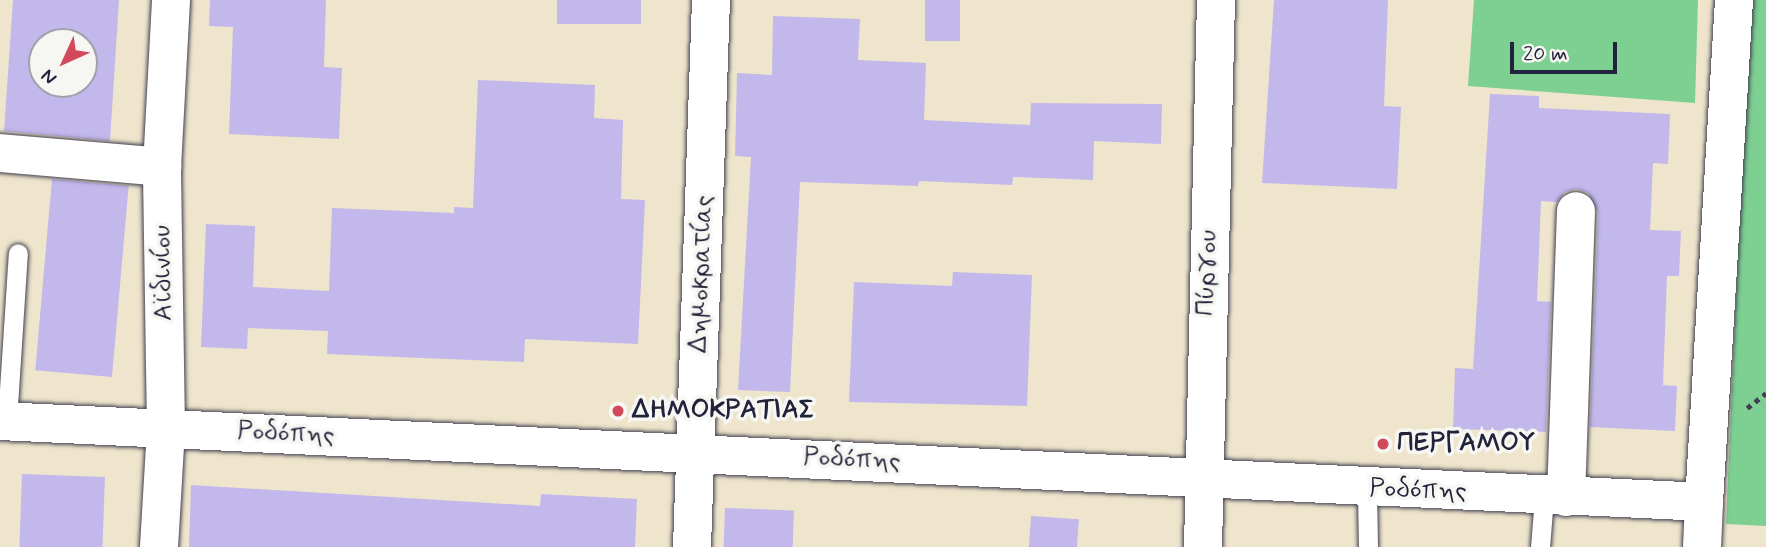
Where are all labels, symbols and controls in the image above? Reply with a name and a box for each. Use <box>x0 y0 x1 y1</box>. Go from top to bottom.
north arrow <box>28 28 98 98</box>
scale bar <box>1514 28 1621 72</box>
text: 20 m <box>1523 40 1568 68</box>
text: N <box>36 63 63 90</box>
street label: Δημοκρατίας <box>684 195 720 353</box>
street label: Αϊδινίου <box>148 225 180 321</box>
street label: Πύργου <box>1191 229 1225 317</box>
place label: ΔΗΜΟΚΡΑΤΙΑΣ <box>632 395 814 427</box>
marker: ΔΗΜΟΚΡΑΤΙΑΣ <box>610 403 626 419</box>
street label: Ροδόπης <box>237 416 335 452</box>
place label: ΠΕΡΓΑΜΟΥ <box>1397 428 1535 460</box>
marker: ΠΕΡΓΑΜΟΥ <box>1375 436 1391 452</box>
street label: Ροδόπης <box>803 442 901 478</box>
street label: Ροδόπης <box>1369 474 1467 508</box>

